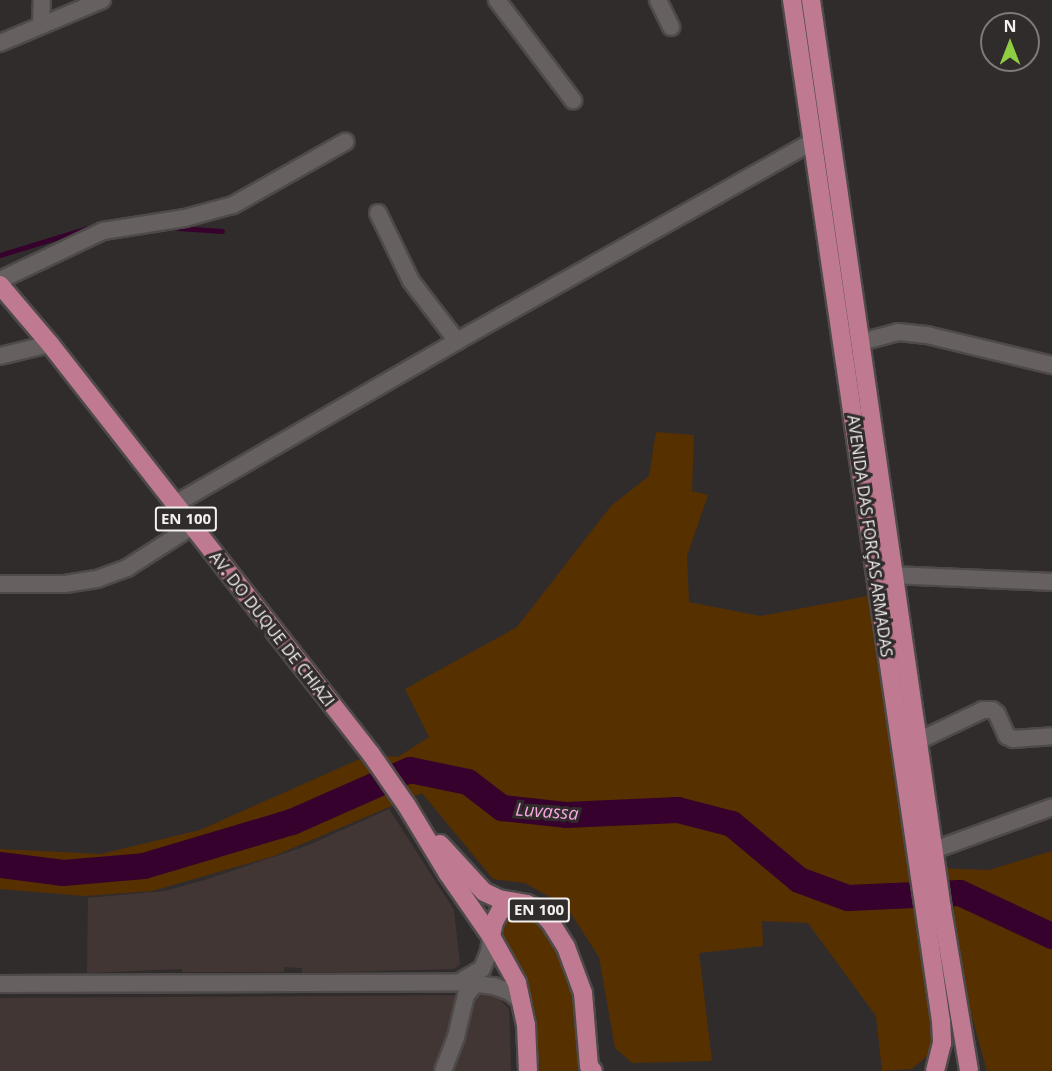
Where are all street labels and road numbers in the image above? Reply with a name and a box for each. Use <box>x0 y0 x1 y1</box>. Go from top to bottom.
street label: AVENIDA DAS FORÇAS ARMADAS <box>843 414 897 658</box>
road number: EN 100 <box>154 507 218 531</box>
street label: AV. DO DUQUE DE CHIAZI <box>206 548 338 710</box>
road number: EN 100 <box>508 898 570 922</box>

